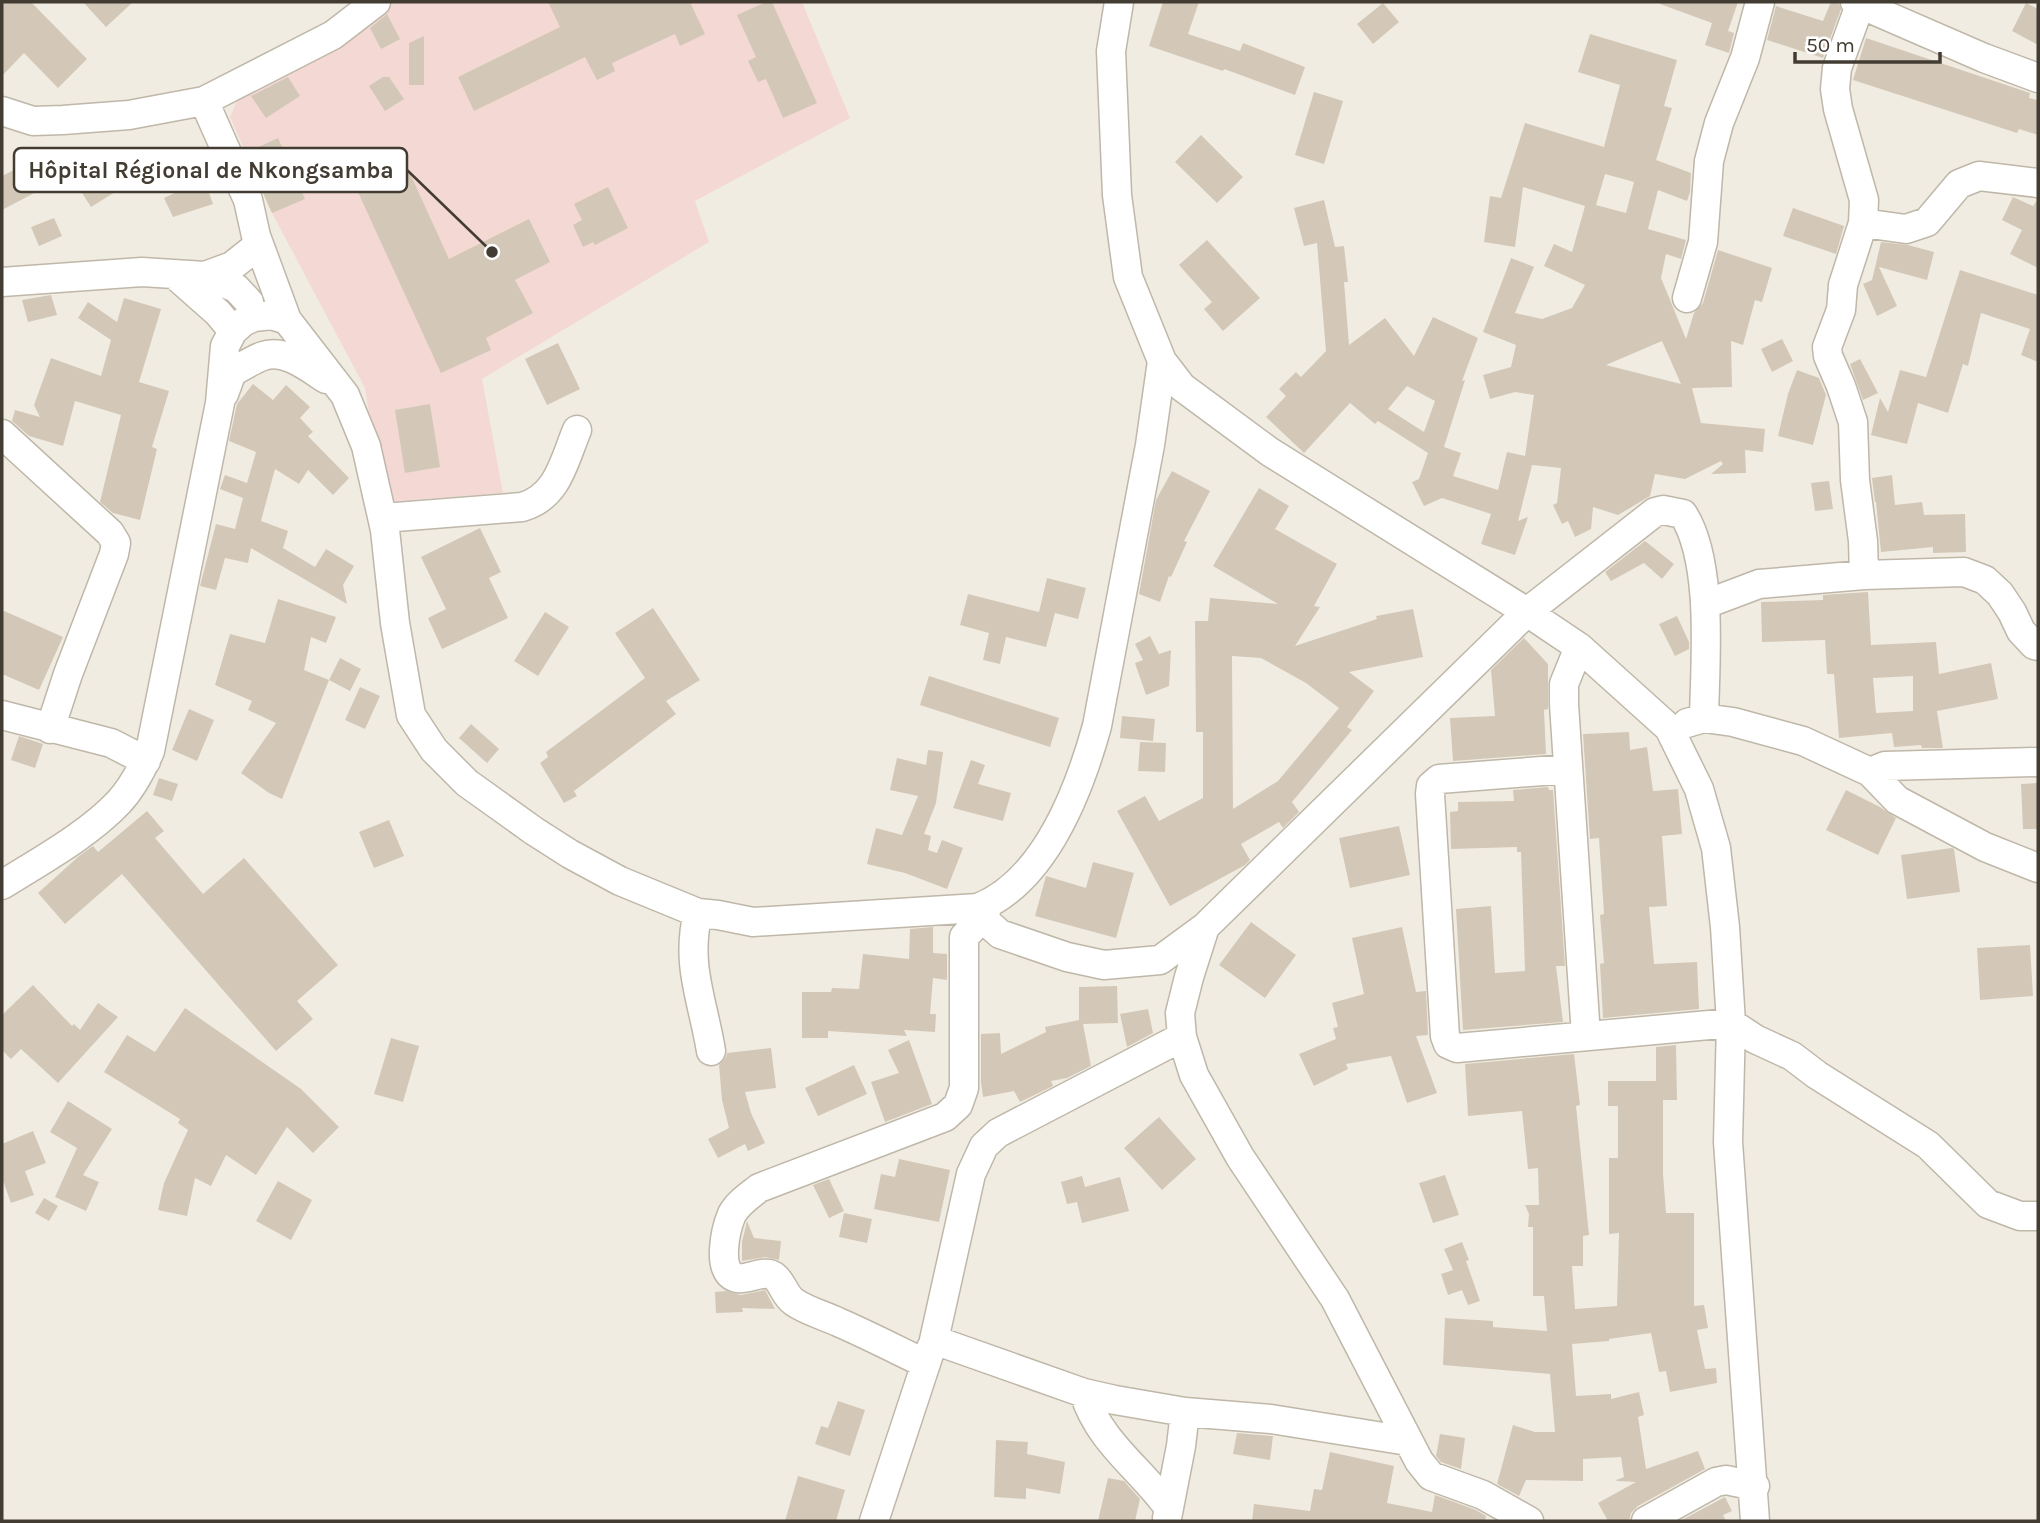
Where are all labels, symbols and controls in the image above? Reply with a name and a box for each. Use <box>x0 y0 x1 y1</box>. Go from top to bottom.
scale bar <box>1795 21 1940 65</box>
text: 50 m <box>1806 33 1855 57</box>
callout: Hôpital Régional de Nkongsamba <box>14 148 407 192</box>
text: Hôpital Régional de Nkongsamba <box>28 157 394 184</box>

